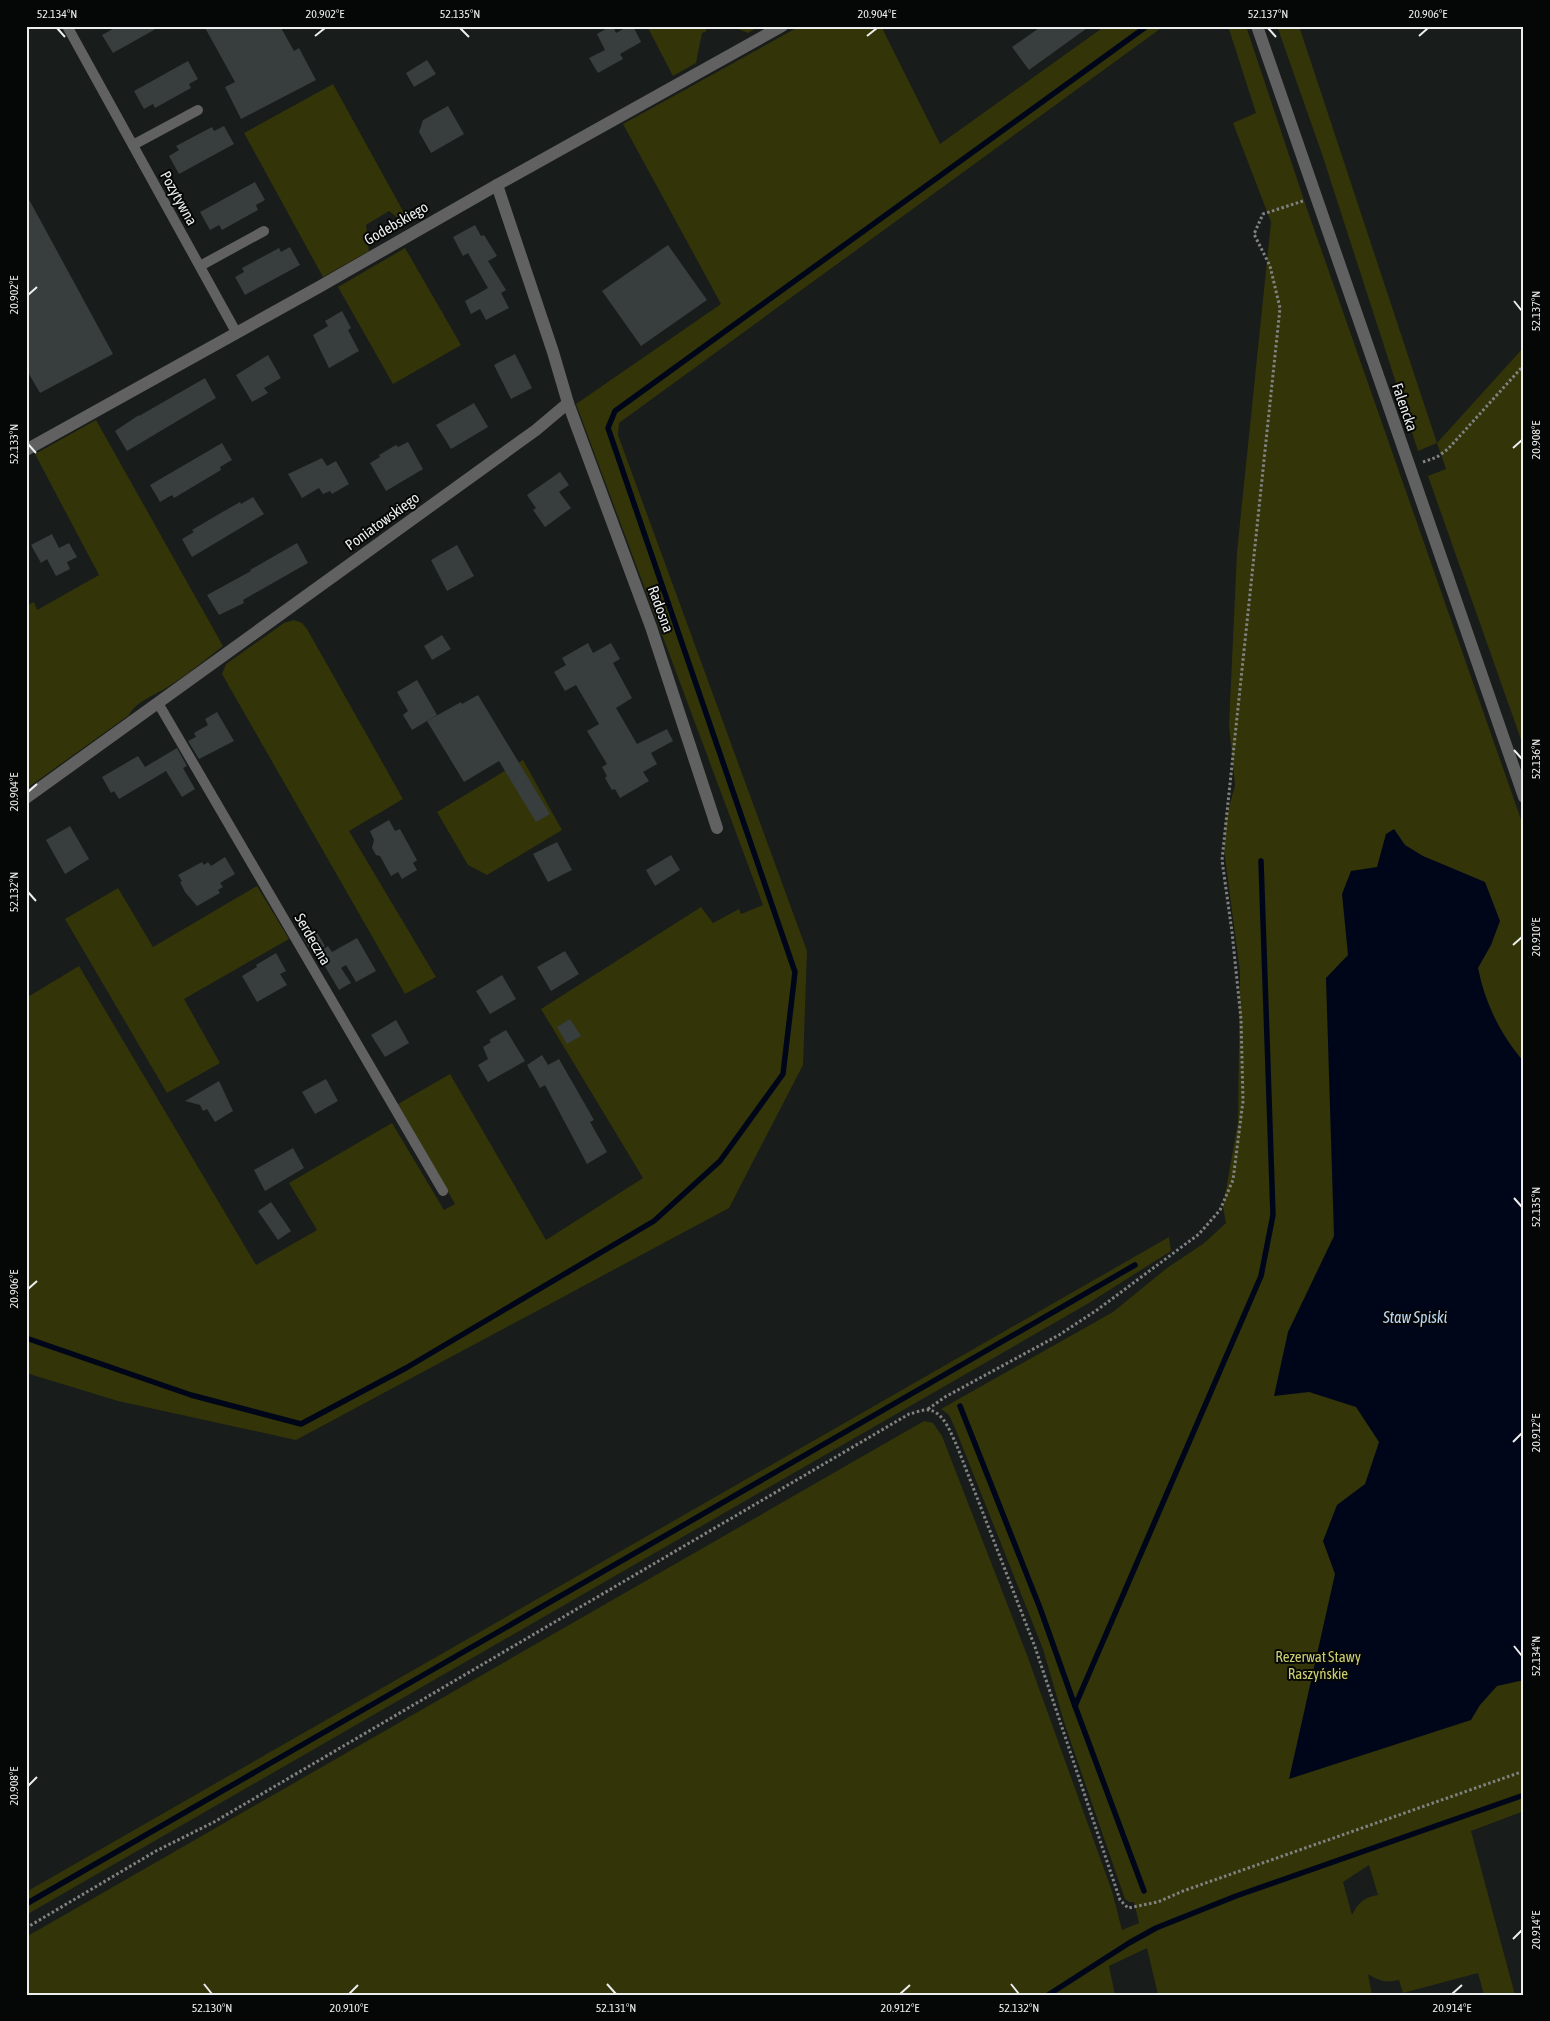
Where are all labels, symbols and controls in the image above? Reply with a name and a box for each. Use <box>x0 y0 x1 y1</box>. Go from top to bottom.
text: 52.134°N <box>37 7 77 21</box>
text: 20.902°E <box>306 7 344 21</box>
text: 52.135°N <box>440 7 480 21</box>
text: 20.904°E <box>858 7 896 21</box>
text: 52.137°N <box>1248 7 1288 21</box>
text: 20.906°E <box>1409 7 1447 21</box>
street label: Pozytywna <box>157 168 201 228</box>
street label: Godebskiego <box>361 198 431 248</box>
text: 20.902°E <box>7 276 21 314</box>
text: 52.137°N <box>1529 291 1543 331</box>
street label: Falencka <box>1389 381 1421 433</box>
text: 20.908°E <box>1529 421 1543 459</box>
text: 52.133°N <box>7 424 21 464</box>
street label: Poniatowskiego <box>342 489 422 553</box>
street label: Radosna <box>645 583 677 635</box>
text: 52.136°N <box>1529 739 1543 779</box>
text: 20.904°E <box>7 773 21 811</box>
text: 52.132°N <box>7 872 21 912</box>
street label: Serdeczna <box>291 910 335 968</box>
text: 20.910°E <box>1529 918 1543 956</box>
text: 52.135°N <box>1529 1187 1543 1227</box>
text: 20.906°E <box>7 1270 21 1308</box>
water label: Staw Spiski <box>1382 1308 1447 1327</box>
text: 20.912°E <box>1529 1414 1543 1452</box>
text: 52.134°N <box>1529 1636 1543 1676</box>
park label: Rezerwat Stawy Raszyńskie <box>1275 1648 1361 1682</box>
text: 20.908°E <box>7 1767 21 1805</box>
text: 20.914°E <box>1529 1911 1543 1949</box>
text: 52.130°N <box>192 2001 232 2015</box>
text: 20.910°E <box>330 2001 368 2015</box>
text: 52.131°N <box>596 2001 636 2015</box>
text: 20.912°E <box>881 2001 919 2015</box>
text: 52.132°N <box>999 2001 1039 2015</box>
text: 20.914°E <box>1433 2001 1471 2015</box>

